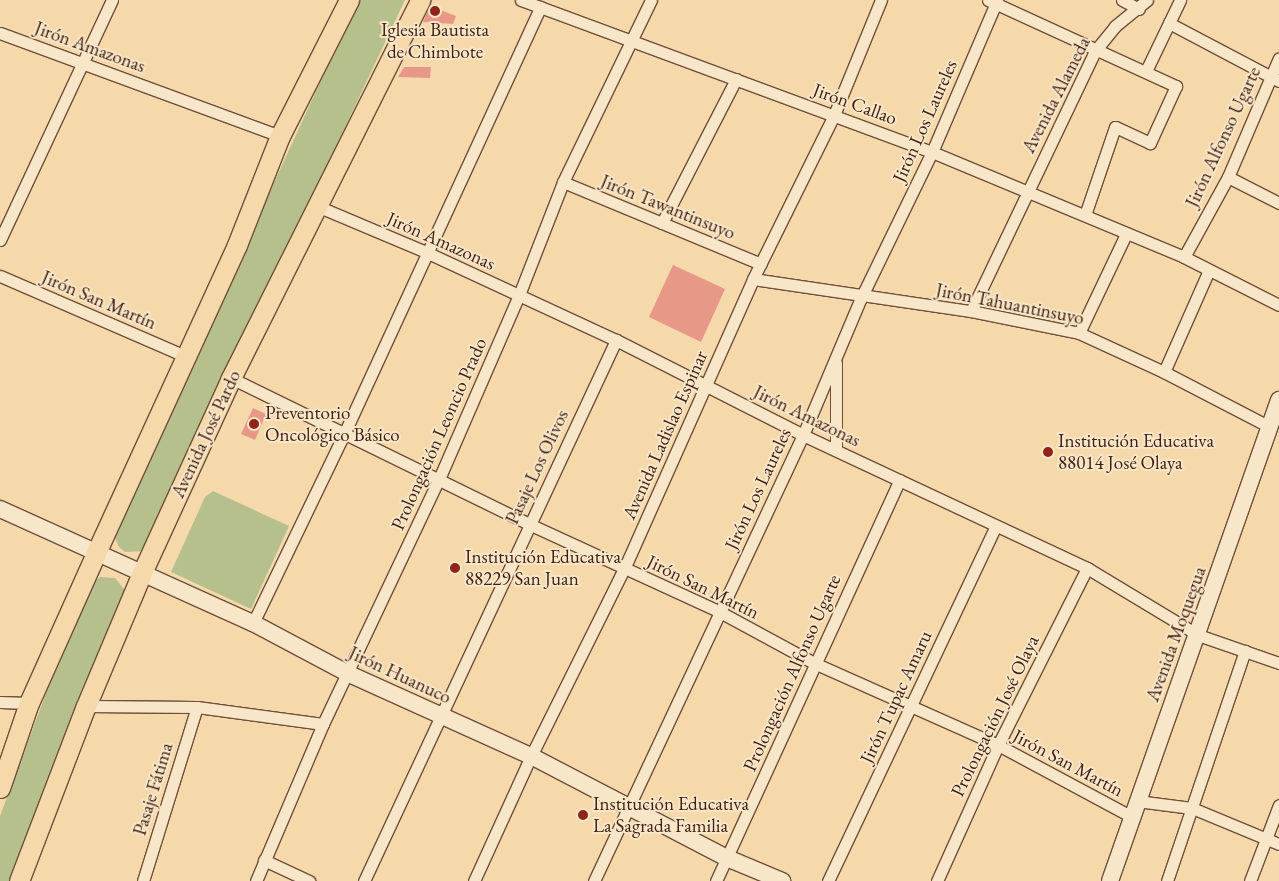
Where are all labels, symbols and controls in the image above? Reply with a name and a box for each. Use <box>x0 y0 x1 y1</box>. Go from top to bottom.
marker: Iglesia Bautista de Chimbote <box>429 5 441 17</box>
street label: Jirón Amazonas <box>32 16 148 78</box>
place label: Iglesia Bautista de Chimbote <box>381 19 489 63</box>
street label: Avenida Alameda <box>1017 33 1095 157</box>
street label: Jirón Los Laureles <box>888 56 962 186</box>
street label: Jirón Alfonso Ugarte <box>1180 63 1266 211</box>
street label: Jirón Callao <box>810 78 900 130</box>
street label: Jirón Tawantinsuyo <box>597 170 739 244</box>
street label: Jirón Amazonas <box>383 207 499 275</box>
street label: Jirón San Martín <box>38 266 160 334</box>
street label: Jirón Tahuantinsuyo <box>934 278 1086 330</box>
street label: Prolongación Leoncio Prado <box>386 334 492 534</box>
street label: Avenida Ladislao Espinar <box>617 347 713 523</box>
street label: Avenida José Pardo <box>166 366 246 502</box>
street label: Jirón Amazonas <box>750 380 864 452</box>
place label: Preventorio Oncológico Básico <box>265 402 400 446</box>
street label: Pasaje Los Olivos <box>501 406 573 528</box>
marker: Preventorio Oncológico Básico <box>247 417 261 431</box>
street label: Jirón Los Laureles <box>720 425 796 553</box>
place label: Institución Educativa 88014 José Olaya <box>1058 430 1214 474</box>
marker: Institución Educativa 88014 José Olaya <box>1042 446 1054 458</box>
place label: Institución Educativa 88229 San Juan <box>465 546 621 590</box>
street label: Jirón San Martín <box>643 550 763 624</box>
marker: Institución Educativa 88229 San Juan <box>449 562 461 574</box>
street label: Avenida Moquegua <box>1141 563 1211 705</box>
street label: Prolongación Alfonso Ugarte <box>738 571 846 775</box>
street label: Jirón Tupac Amaru <box>855 627 937 767</box>
street label: Prolongación José Olaya <box>946 632 1044 800</box>
street label: Jirón Huanuco <box>345 641 455 709</box>
street label: Jirón San Martín <box>1009 724 1127 802</box>
street label: Pasaje Fátima <box>128 740 178 838</box>
place label: Institución Educativa La Sagrada Familia <box>593 793 749 837</box>
marker: Institución Educativa La Sagrada Familia <box>577 809 589 821</box>

